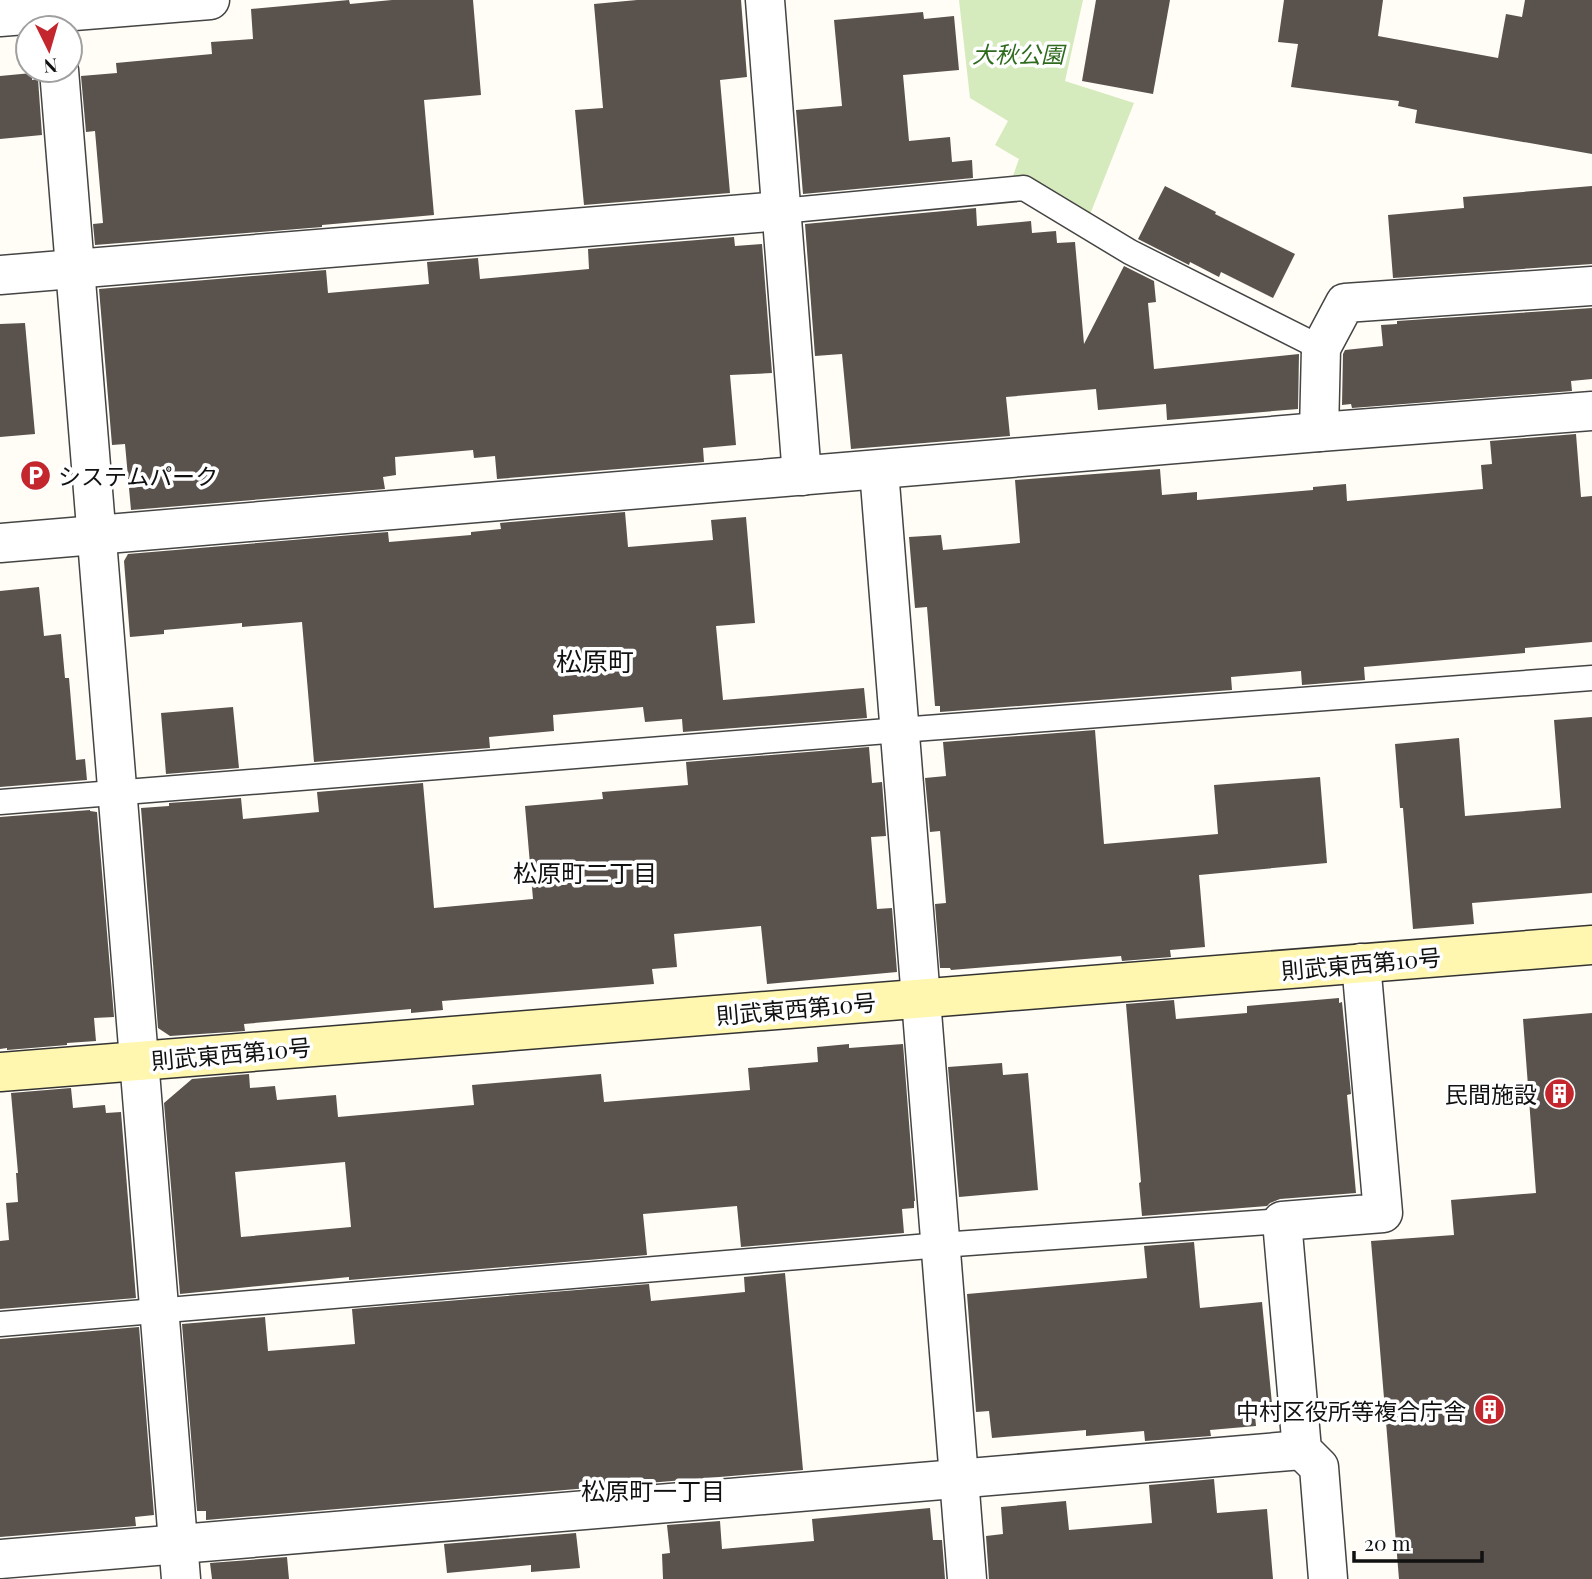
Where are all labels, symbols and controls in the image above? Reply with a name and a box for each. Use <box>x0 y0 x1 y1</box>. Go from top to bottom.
north arrow <box>14 14 84 84</box>
park label: 大秋公園 <box>972 38 1067 69</box>
text: N <box>42 53 59 81</box>
parking icon: システムパーク <box>18 458 52 492</box>
place label: システムパーク <box>58 460 218 491</box>
district label: 松原町 <box>556 643 634 678</box>
district label: 松原町二丁目 <box>513 856 657 888</box>
street label: 則武東西第10号 <box>1280 941 1442 985</box>
street label: 則武東西第10号 <box>715 986 877 1030</box>
street label: 則武東西第10号 <box>150 1031 312 1075</box>
building icon: 民間施設 <box>1543 1076 1577 1110</box>
place label: 民間施設 <box>1445 1078 1537 1109</box>
building icon: 中村区役所等複合庁舎 <box>1472 1393 1506 1427</box>
place label: 中村区役所等複合庁舎 <box>1236 1395 1466 1426</box>
district label: 松原町一丁目 <box>581 1474 725 1506</box>
scale bar <box>1354 1520 1482 1564</box>
text: 20 m <box>1364 1528 1411 1556</box>

